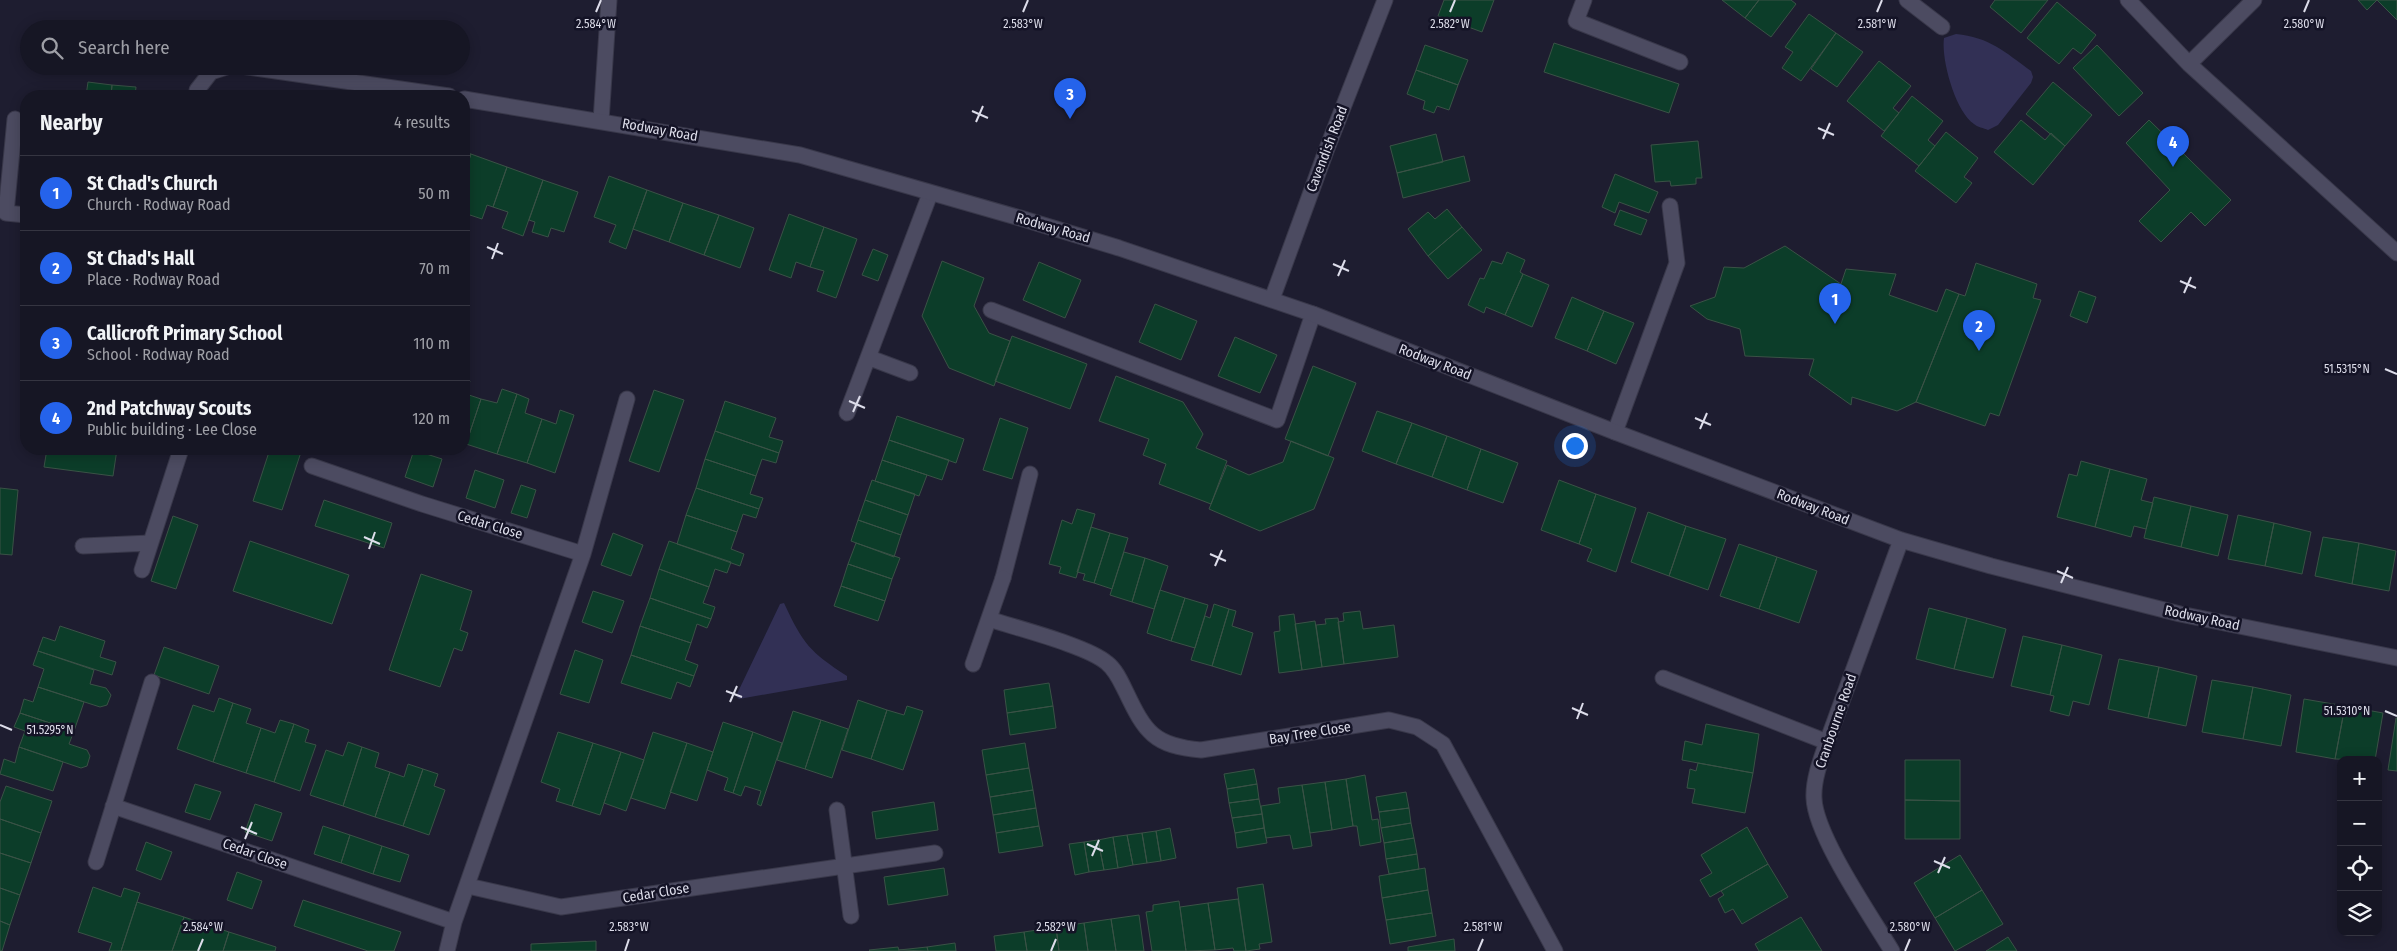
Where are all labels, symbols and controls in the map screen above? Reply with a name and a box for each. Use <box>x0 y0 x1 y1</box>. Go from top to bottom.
text: 2.584°W <box>576 17 616 31</box>
text: 2.583°W <box>1003 17 1043 31</box>
text: 2.582°W <box>1430 17 1470 31</box>
text: 2.581°W <box>1858 17 1896 31</box>
text: 2.580°W <box>2284 17 2324 31</box>
search box <box>20 20 470 75</box>
icon: search <box>38 34 66 62</box>
text: Search here <box>78 36 170 59</box>
pin: 3 <box>1054 78 1086 119</box>
street label: Cavendish Road <box>1303 104 1351 194</box>
text: Nearby <box>40 110 102 136</box>
text: 4 results <box>394 113 450 132</box>
street label: Rodway Road <box>621 115 699 145</box>
pin: 4 <box>2157 126 2189 167</box>
text: St Chad's Church <box>87 172 218 195</box>
text: 1 <box>53 184 59 203</box>
text: 50 m <box>418 184 450 203</box>
text: Church · Rodway Road <box>87 195 231 214</box>
street label: Rodway Road <box>1014 209 1092 247</box>
text: St Chad's Hall <box>87 247 194 270</box>
text: 2 <box>52 259 60 278</box>
text: 70 m <box>419 259 450 278</box>
text: Place · Rodway Road <box>87 270 220 289</box>
pin: 1 <box>1819 283 1851 324</box>
pin: 2 <box>1963 310 1995 351</box>
text: Callicroft Primary School <box>87 322 282 345</box>
text: 3 <box>52 334 60 353</box>
text: 110 m <box>413 334 450 353</box>
street label: Rodway Road <box>1396 340 1474 384</box>
text: School · Rodway Road <box>87 345 230 364</box>
text: 51.5315°N <box>2324 362 2370 376</box>
text: 2nd Patchway Scouts <box>87 397 251 420</box>
text: 4 <box>52 409 60 428</box>
text: 120 m <box>412 409 450 428</box>
text: Public building · Lee Close <box>87 420 257 439</box>
your location <box>1562 433 1588 459</box>
street label: Rodway Road <box>1774 485 1852 529</box>
street label: Cedar Close <box>455 507 525 543</box>
street label: Rodway Road <box>2163 602 2241 634</box>
street label: Cranbourne Road <box>1812 671 1860 771</box>
text: 51.5310°N <box>2324 704 2370 718</box>
street label: Bay Tree Close <box>1268 718 1352 748</box>
text: 51.5295°N <box>27 723 74 737</box>
map controls <box>2337 756 2382 936</box>
button: + <box>2337 756 2382 801</box>
button: − <box>2337 801 2382 846</box>
street label: Cedar Close <box>220 835 290 873</box>
button: locate <box>2337 846 2382 891</box>
street label: Cedar Close <box>622 879 691 907</box>
button: layers <box>2337 891 2382 936</box>
text: 2.584°W <box>183 920 223 934</box>
text: 2.583°W <box>609 920 649 934</box>
text: 2.582°W <box>1036 920 1076 934</box>
text: 2.581°W <box>1464 920 1502 934</box>
text: 2.580°W <box>1890 920 1930 934</box>

